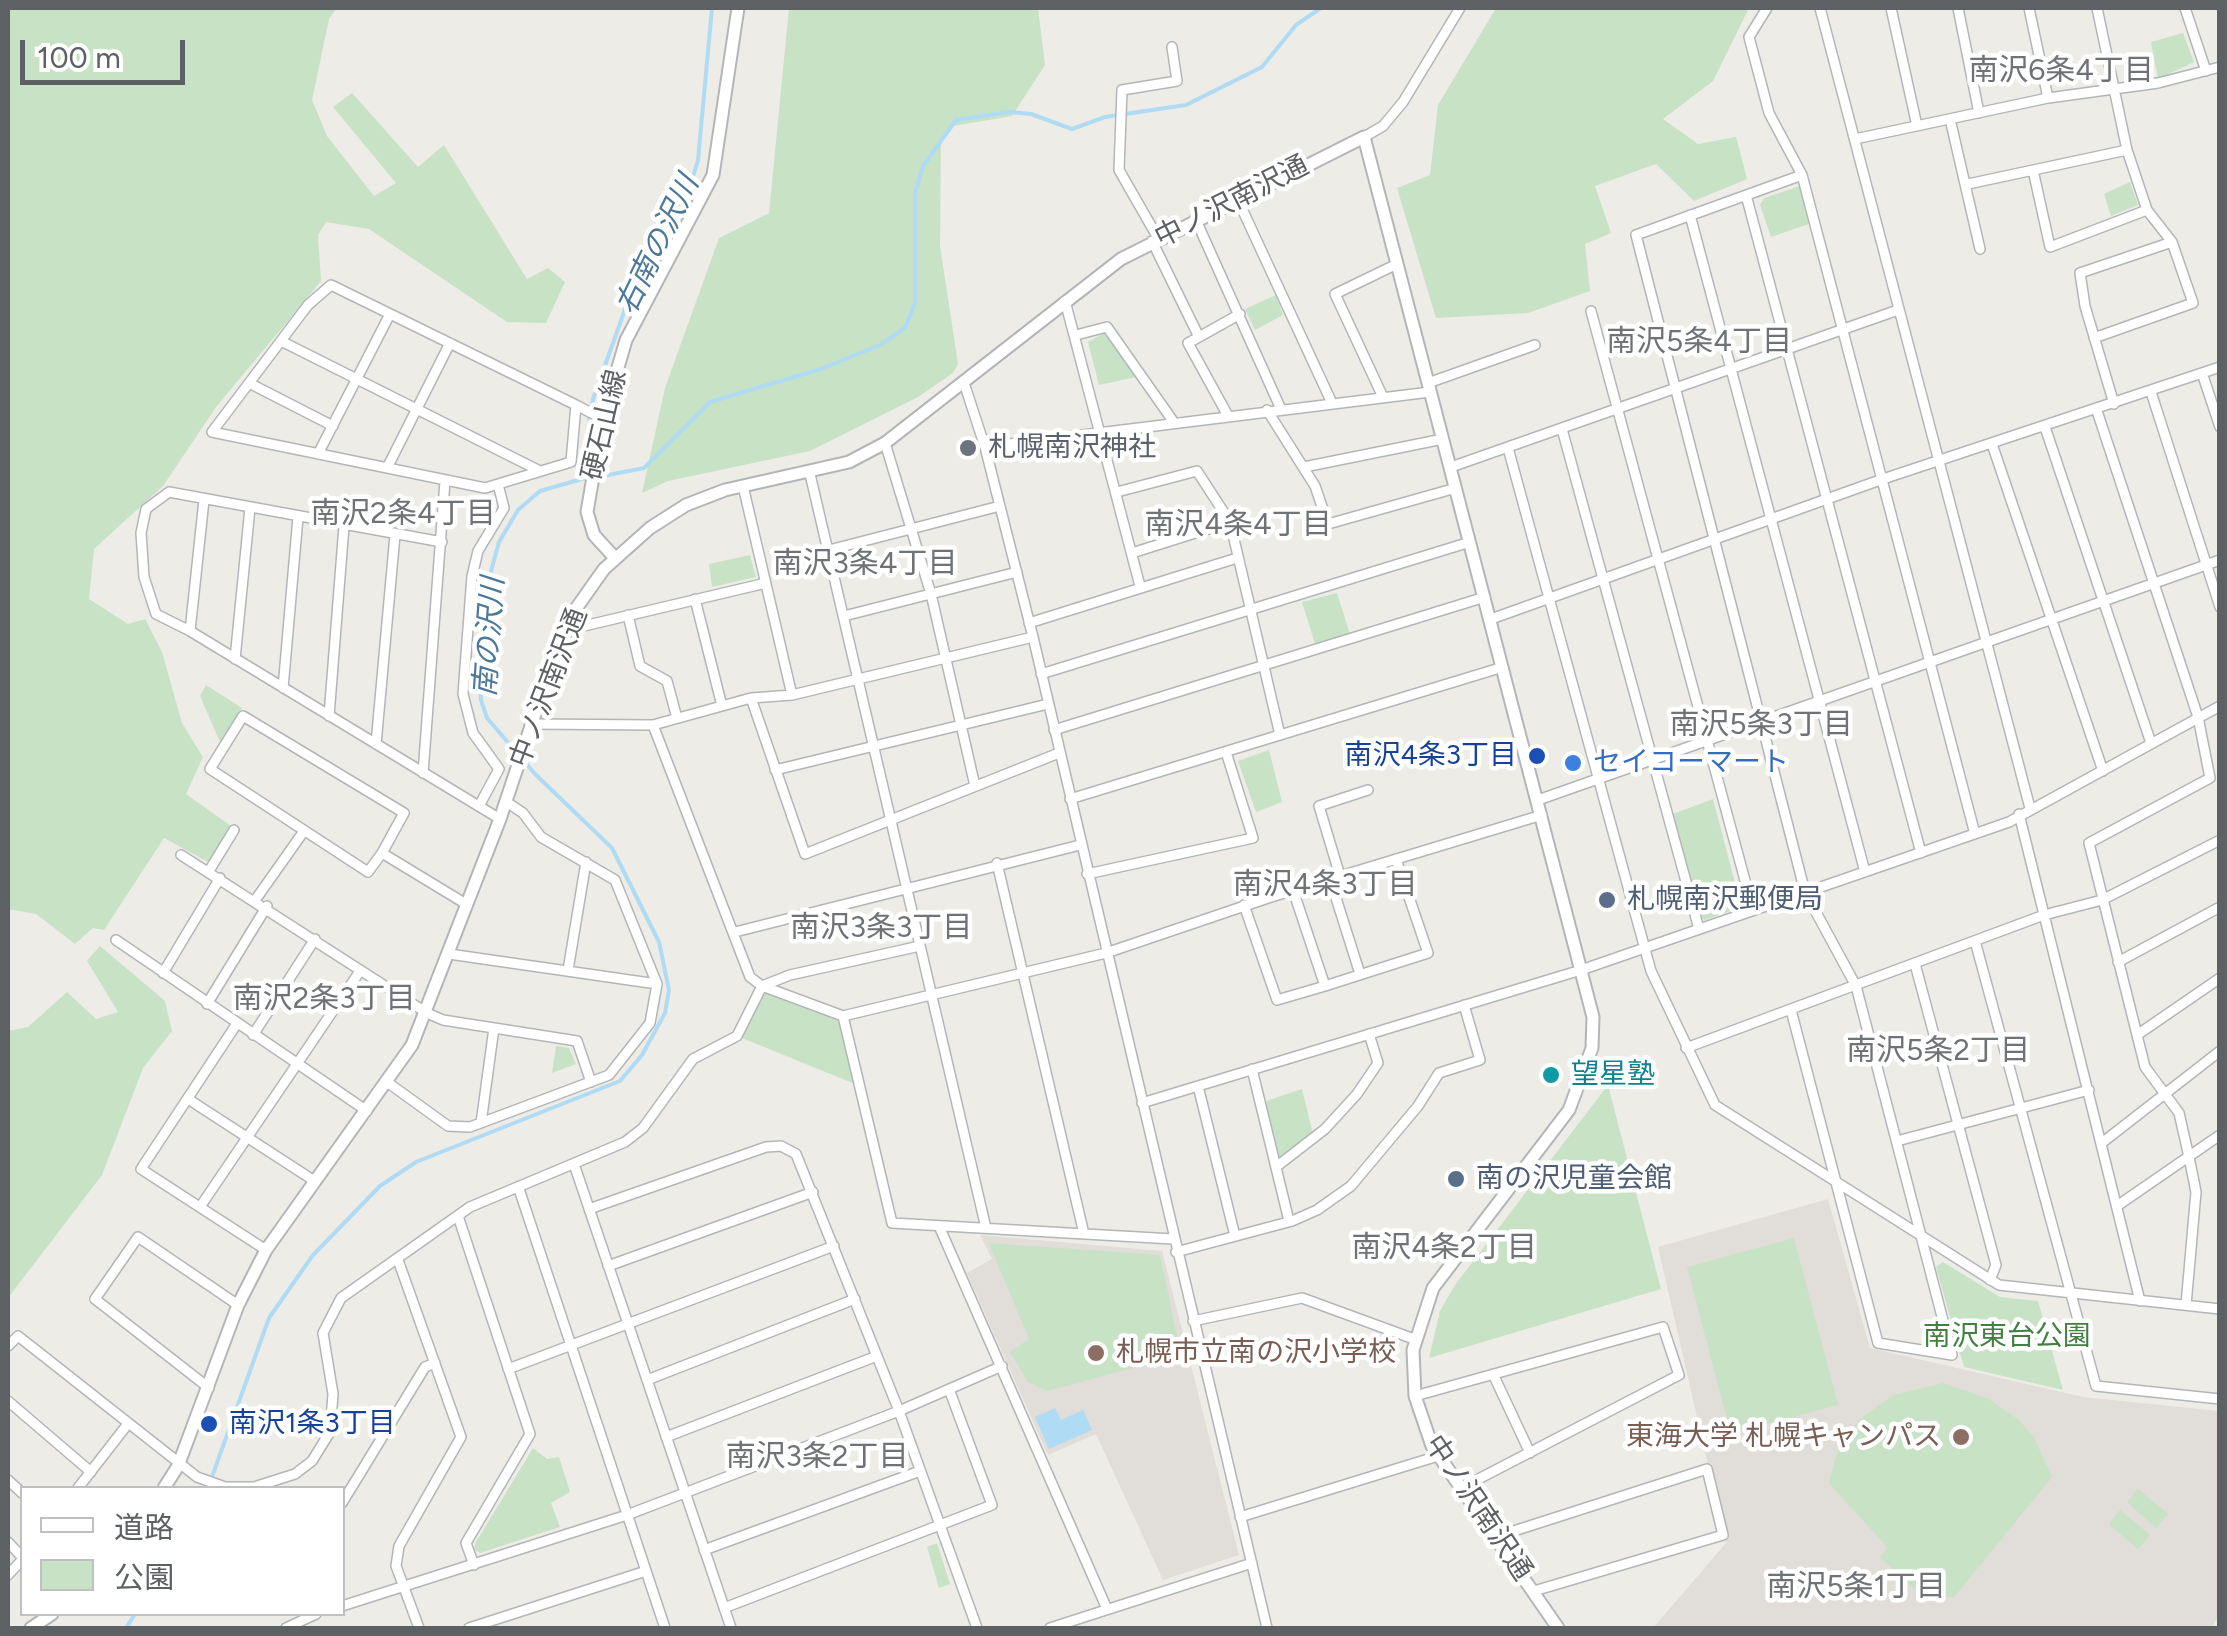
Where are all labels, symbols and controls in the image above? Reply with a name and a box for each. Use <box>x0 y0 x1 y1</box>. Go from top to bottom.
scale bar <box>25 20 190 82</box>
text: 100 m <box>37 39 121 76</box>
district label: 南沢6条4丁目 <box>1968 53 2154 89</box>
street label: 中ノ沢南沢通 <box>1150 149 1314 255</box>
water label: 右南の沢川 <box>609 170 707 320</box>
district label: 南沢5条4丁目 <box>1606 324 1792 360</box>
street label: 硬石山線 <box>576 367 634 483</box>
place label: 札幌南沢神社 <box>988 431 1156 465</box>
marker: 札幌南沢神社 <box>957 437 979 459</box>
district label: 南沢2条4丁目 <box>310 496 496 532</box>
district label: 南沢4条4丁目 <box>1144 507 1332 543</box>
district label: 南沢3条4丁目 <box>773 546 957 582</box>
water label: 南の沢川 <box>468 576 512 698</box>
street label: 中ノ沢南沢通 <box>503 604 595 772</box>
district label: 南沢5条3丁目 <box>1669 707 1853 743</box>
place label: 南沢4条3丁目 <box>1344 739 1517 773</box>
marker: 南沢4条3丁目 <box>1526 745 1548 767</box>
place label: セイコーマート <box>1593 746 1789 780</box>
marker: セイコーマート <box>1562 752 1584 774</box>
district label: 南沢4条3丁目 <box>1233 867 1417 903</box>
place label: 札幌南沢郵便局 <box>1627 883 1823 917</box>
marker: 札幌南沢郵便局 <box>1596 889 1618 911</box>
district label: 南沢3条3丁目 <box>790 910 972 946</box>
district label: 南沢2条3丁目 <box>232 981 416 1017</box>
district label: 南沢5条2丁目 <box>1846 1033 2030 1069</box>
place label: 望星塾 <box>1571 1058 1655 1092</box>
marker: 望星塾 <box>1540 1064 1562 1086</box>
place label: 南の沢児童会館 <box>1476 1162 1672 1196</box>
marker: 南の沢児童会館 <box>1445 1168 1467 1190</box>
district label: 南沢4条2丁目 <box>1351 1230 1537 1266</box>
park label: 南沢東台公園 <box>1923 1320 2091 1354</box>
place label: 札幌市立南の沢小学校 <box>1116 1336 1396 1370</box>
marker: 札幌市立南の沢小学校 <box>1085 1342 1107 1364</box>
place label: 南沢1条3丁目 <box>229 1407 396 1441</box>
marker: 南沢1条3丁目 <box>198 1413 220 1435</box>
place label: 東海大学 札幌キャンパス <box>1626 1420 1941 1454</box>
marker: 東海大学 札幌キャンパス <box>1950 1426 1972 1448</box>
street label: 中ノ沢南沢通 <box>1417 1429 1539 1587</box>
district label: 南沢3条2丁目 <box>725 1439 909 1475</box>
legend <box>20 1486 345 1616</box>
text: 道路 <box>114 1509 174 1546</box>
text: 公園 <box>114 1559 174 1596</box>
district label: 南沢5条1丁目 <box>1766 1569 1946 1605</box>

